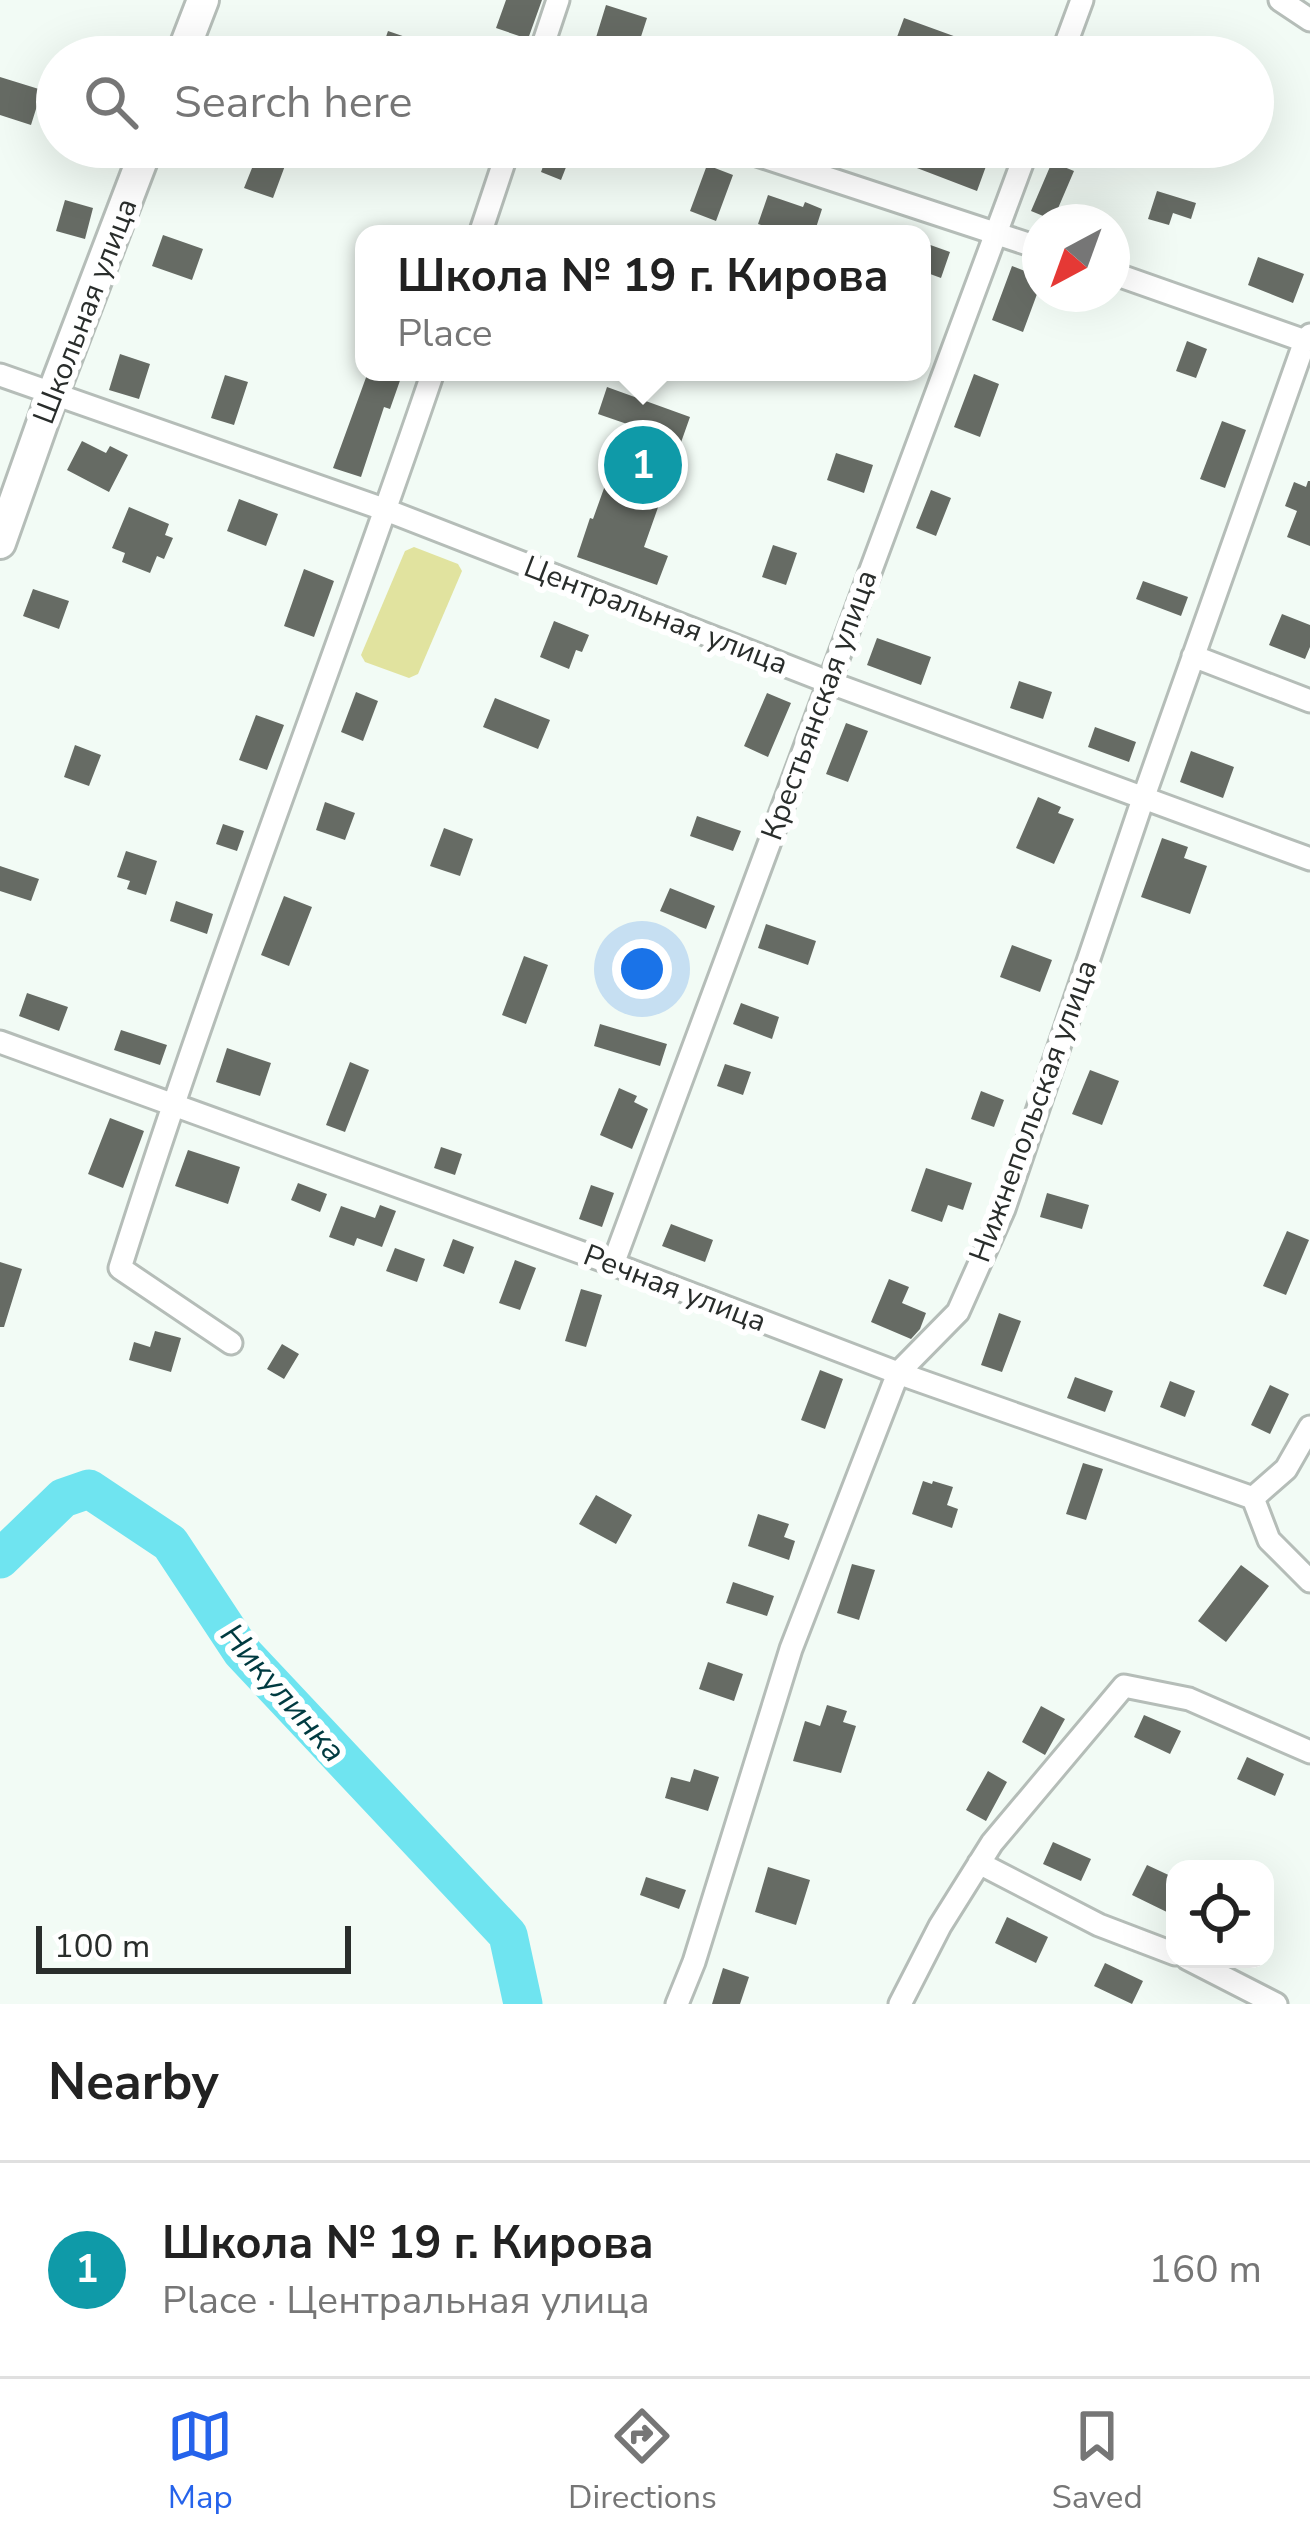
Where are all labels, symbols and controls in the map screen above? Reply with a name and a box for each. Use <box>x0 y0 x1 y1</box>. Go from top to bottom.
search box <box>36 36 1274 168</box>
icon: search <box>78 69 144 135</box>
text: Search here <box>174 72 413 133</box>
street label: Школьная улица <box>24 192 147 430</box>
north arrow <box>1022 204 1130 312</box>
popup <box>355 225 931 381</box>
text: Школа № 19 г. Кирова <box>397 246 889 307</box>
text: Place <box>397 307 492 360</box>
pin: 1 <box>604 420 682 510</box>
street label: Центральная улица <box>518 546 794 685</box>
street label: Крестьянская улица <box>752 564 887 846</box>
your location <box>612 939 672 999</box>
street label: Нижнепольская улица <box>960 954 1107 1268</box>
street label: Речная улица <box>578 1235 772 1342</box>
water label: Никулинка <box>210 1614 356 1772</box>
map controls <box>1166 1860 1274 1968</box>
button: locate <box>1166 1860 1274 1968</box>
scale bar <box>36 1920 351 1973</box>
text: 100 m <box>54 1924 150 1969</box>
text: Nearby <box>48 2047 219 2117</box>
text: Школа № 19 г. Кирова <box>162 2213 654 2274</box>
text: 1 <box>75 2243 99 2296</box>
text: 160 m <box>1148 2243 1262 2296</box>
text: Place · Центральная улица <box>162 2274 650 2327</box>
tab: Map <box>167 2403 233 2520</box>
tab: Directions <box>568 2403 717 2520</box>
tab: Saved <box>1051 2403 1143 2520</box>

